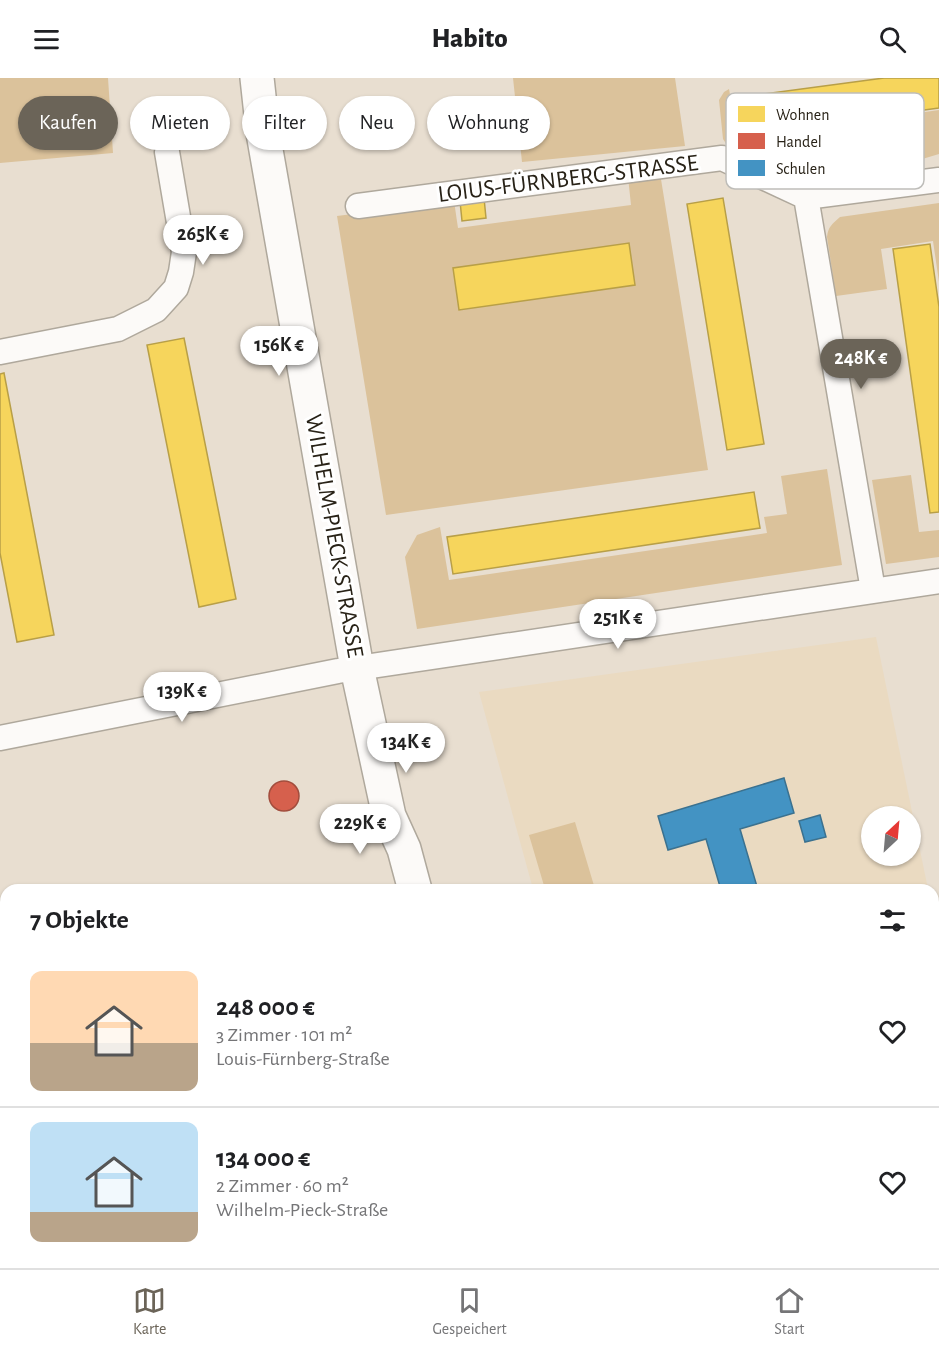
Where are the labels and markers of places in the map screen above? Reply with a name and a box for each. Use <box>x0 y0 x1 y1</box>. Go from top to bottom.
pin: 265K € <box>154 215 252 266</box>
pin: 156K € <box>230 326 328 377</box>
pin: 248K € <box>812 339 910 390</box>
pin: 251K € <box>569 599 667 650</box>
pin: 139K € <box>133 672 231 723</box>
pin: 134K € <box>357 723 455 774</box>
pin: 229K € <box>311 804 409 855</box>

